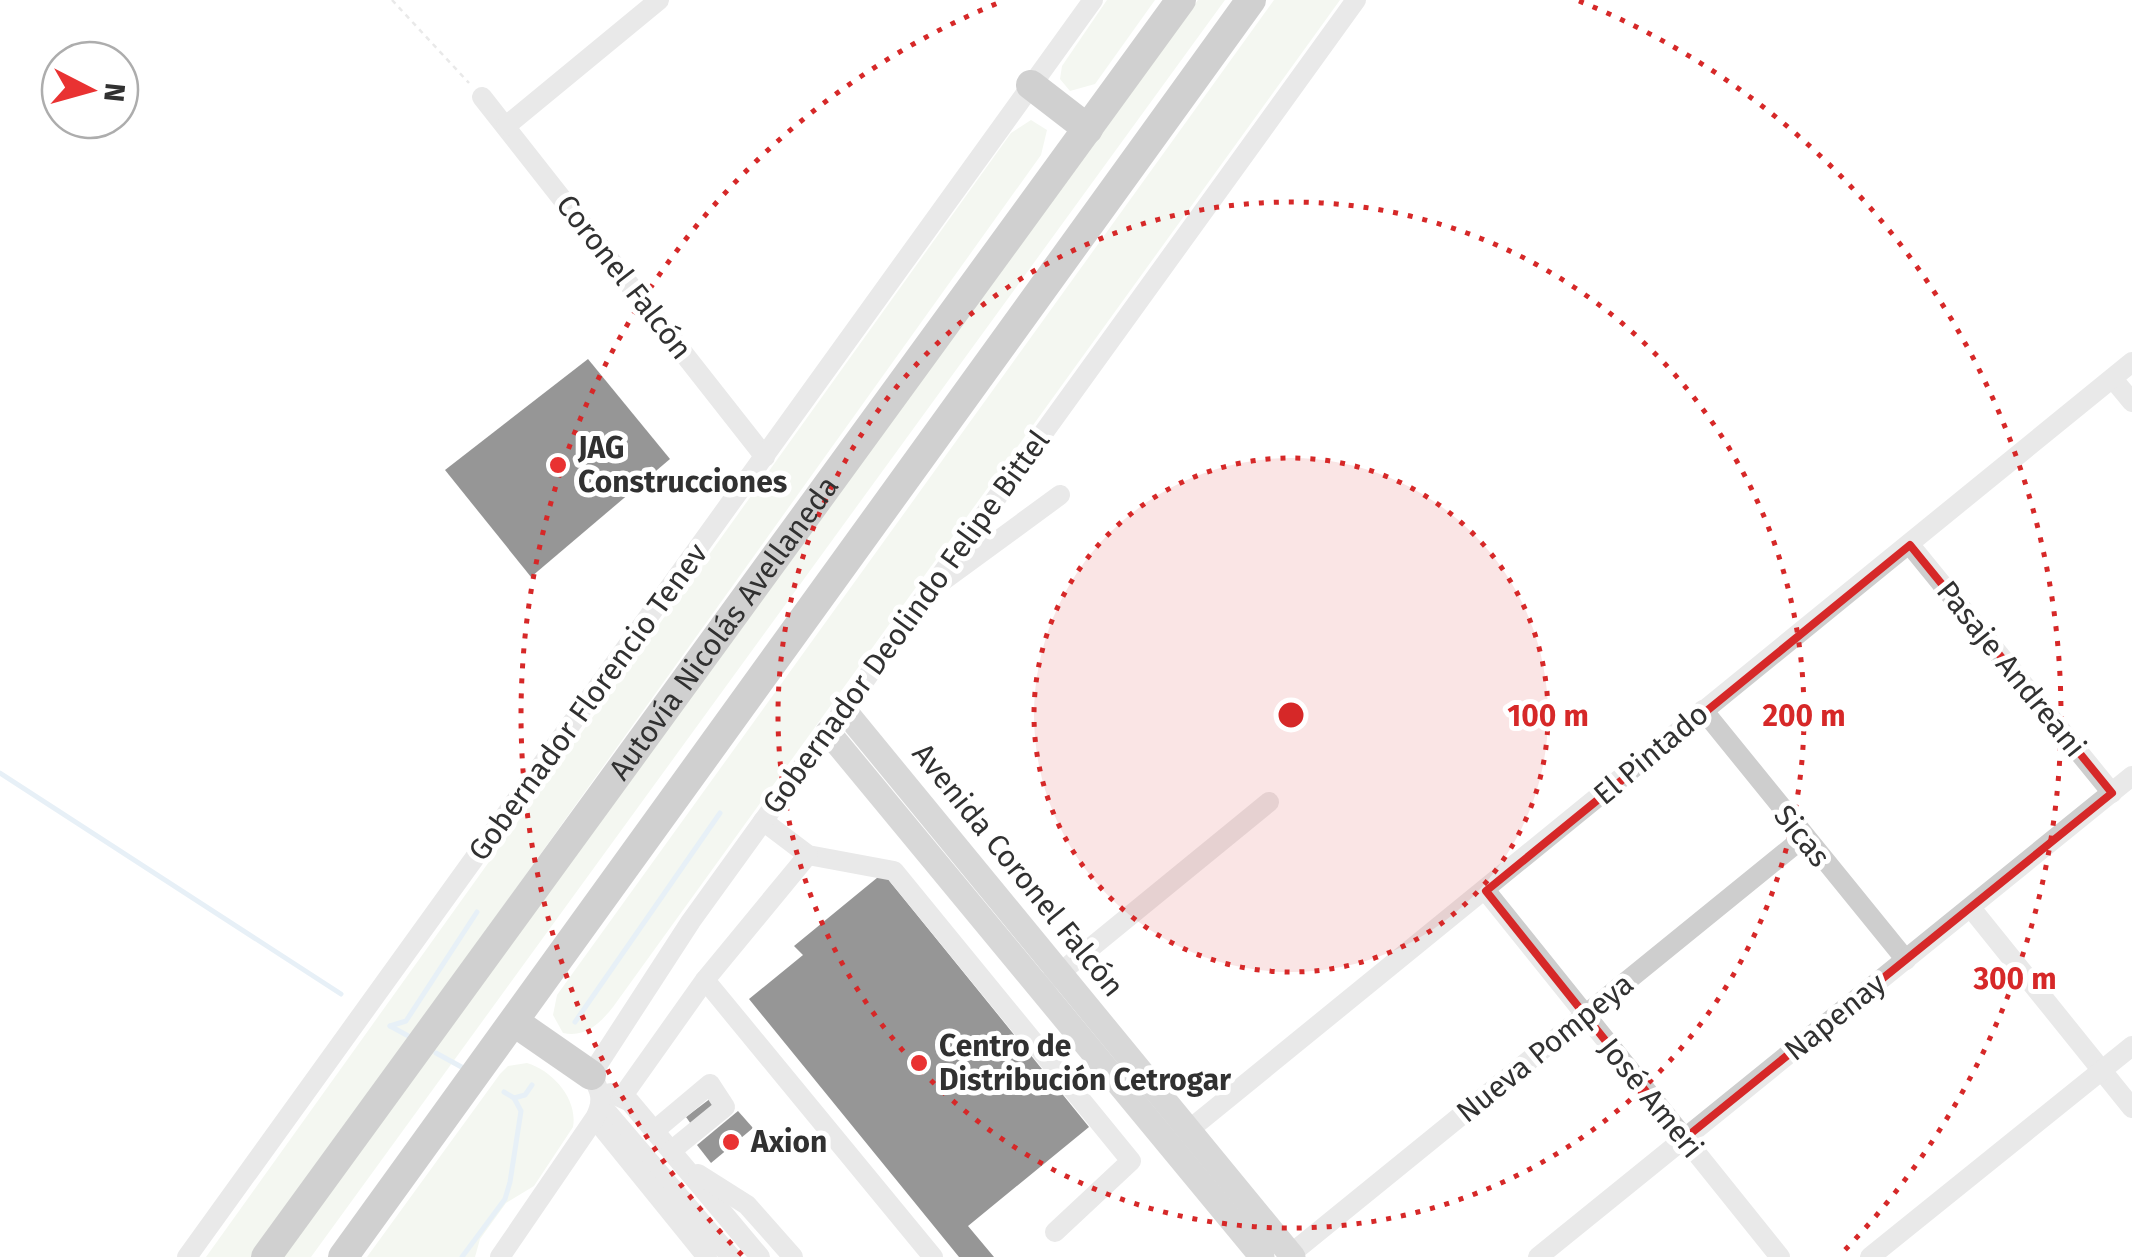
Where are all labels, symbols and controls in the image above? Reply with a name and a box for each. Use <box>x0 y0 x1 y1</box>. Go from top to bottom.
north arrow <box>40 40 140 140</box>
text: N <box>97 82 132 104</box>
street label: Coronel Falcón <box>549 187 699 367</box>
street label: Gobernador Deolindo Felipe Bittel <box>755 423 1057 821</box>
place label: JAG Construcciones <box>577 430 787 500</box>
marker: JAG Construcciones <box>547 454 569 476</box>
street label: Autovía Nicolás Avellaneda <box>601 469 846 787</box>
street label: Gobernador Florencio Tenev <box>461 536 715 868</box>
street label: Pasaje Andreani <box>1929 574 2093 764</box>
street label: El Pintado <box>1586 696 1716 812</box>
centre of rings <box>1273 697 1309 733</box>
text: 100 m <box>1507 698 1589 734</box>
text: 200 m <box>1762 698 1846 734</box>
street label: Avenida Coronel Falcón <box>905 736 1131 1004</box>
street label: Sicas <box>1766 798 1838 874</box>
text: 300 m <box>1972 961 2057 997</box>
street label: Napenay <box>1777 965 1893 1068</box>
street label: Nueva Pompeya <box>1449 966 1641 1130</box>
place label: Centro de Distribución Cetrogar <box>939 1028 1232 1098</box>
street label: José Ameri <box>1592 1031 1710 1165</box>
marker: Centro de Distribución Cetrogar <box>908 1052 930 1074</box>
place label: Axion <box>750 1124 827 1160</box>
marker: Axion <box>720 1131 742 1153</box>

